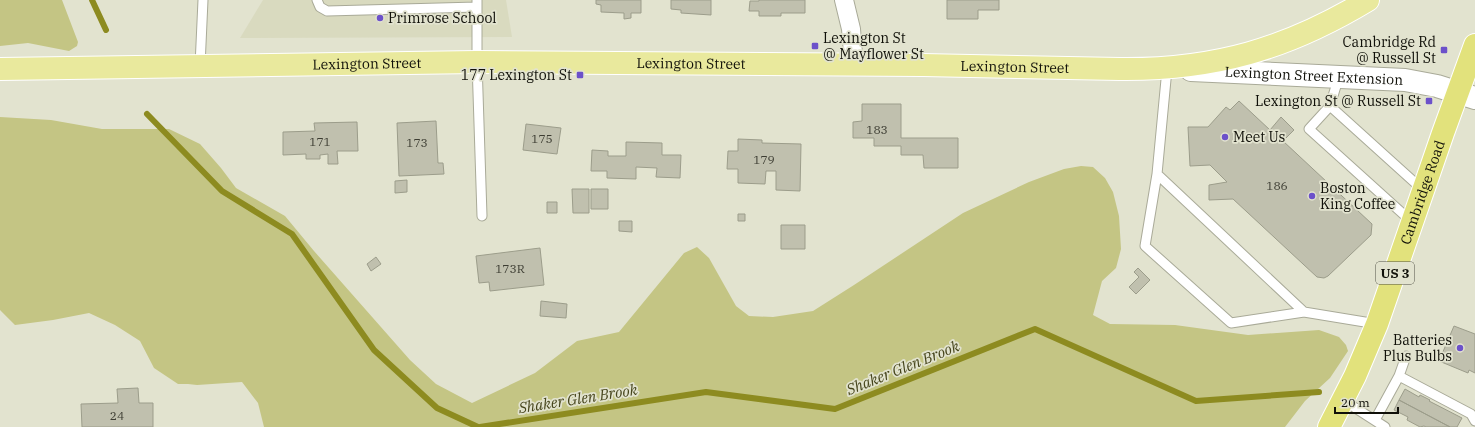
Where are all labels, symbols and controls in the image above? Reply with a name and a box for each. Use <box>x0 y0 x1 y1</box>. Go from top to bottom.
place label: Primrose School <box>388 9 497 27</box>
marker: Primrose School <box>375 13 385 23</box>
place label: Lexington St @ Mayflower St <box>823 29 924 63</box>
place label: Cambridge Rd @ Russell St <box>1343 33 1436 67</box>
marker: Lexington St @ Mayflower St <box>810 41 820 51</box>
marker: Cambridge Rd @ Russell St <box>1439 45 1449 55</box>
street label: Lexington Street <box>312 54 422 73</box>
street label: Lexington Street <box>636 54 746 73</box>
street label: Lexington Street <box>960 57 1070 77</box>
street label: Lexington Street Extension <box>1224 63 1404 89</box>
place label: 177 Lexington St <box>461 66 572 84</box>
marker: 177 Lexington St <box>575 70 585 80</box>
place label: Lexington St @ Russell St <box>1255 92 1421 110</box>
marker: Lexington St @ Russell St <box>1424 96 1434 106</box>
house number: 183 <box>866 122 888 137</box>
place label: Meet Us <box>1233 128 1286 146</box>
house number: 175 <box>531 131 553 146</box>
marker: Meet Us <box>1220 132 1230 142</box>
house number: 171 <box>309 134 331 149</box>
house number: 173 <box>406 135 428 150</box>
street label: Cambridge Road <box>1396 137 1449 247</box>
house number: 179 <box>753 152 775 167</box>
house number: 186 <box>1266 178 1288 193</box>
place label: Boston King Coffee <box>1320 179 1395 213</box>
marker: Boston King Coffee <box>1307 191 1317 201</box>
house number: 173R <box>495 261 525 276</box>
road number: US 3 <box>1376 262 1414 284</box>
place label: Batteries Plus Bulbs <box>1383 331 1452 365</box>
water label: Shaker Glen Brook <box>843 336 962 399</box>
marker: Batteries Plus Bulbs <box>1455 343 1465 353</box>
water label: Shaker Glen Brook <box>516 380 639 417</box>
scale bar <box>1335 389 1398 415</box>
text: 20 m <box>1341 395 1370 410</box>
house number: 24 <box>110 408 124 423</box>

